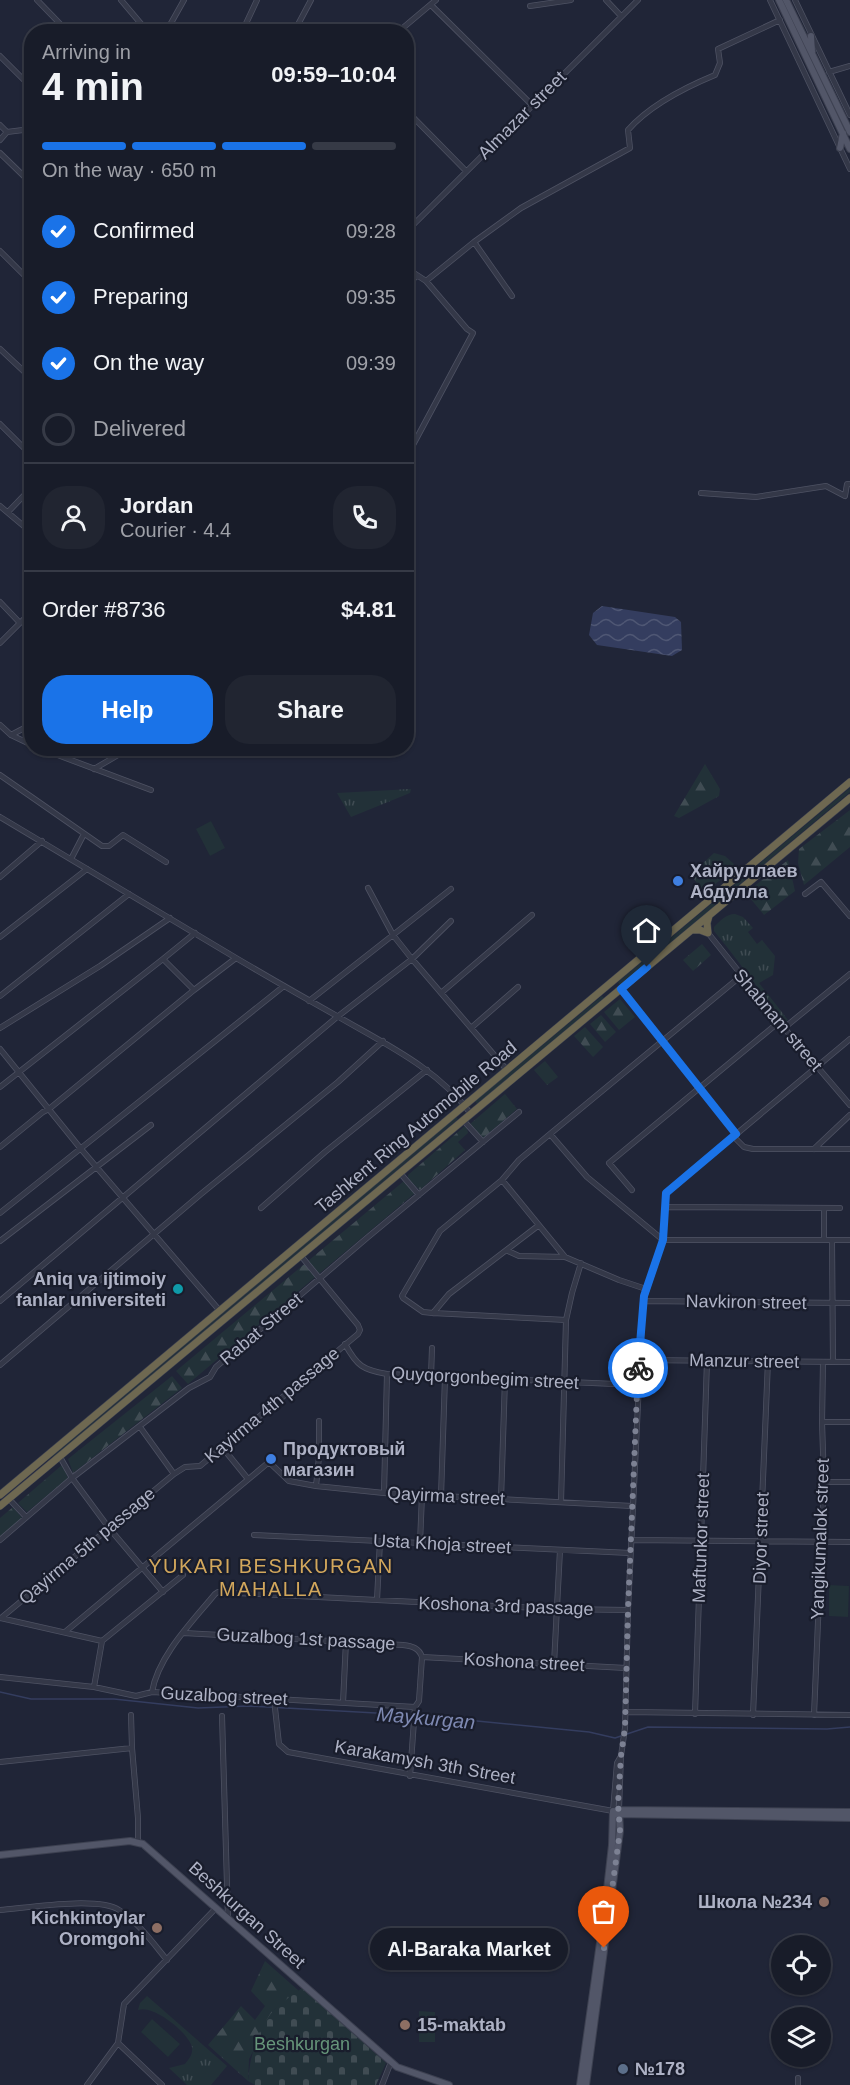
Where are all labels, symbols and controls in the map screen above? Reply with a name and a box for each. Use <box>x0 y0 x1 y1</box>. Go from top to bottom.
text: Arriving in <box>42 41 131 63</box>
text: 09:59–10:04 <box>271 62 396 87</box>
text: 4 min <box>42 65 144 108</box>
street label: Almazar street <box>474 67 570 163</box>
text: On the way · 650 m <box>42 159 217 181</box>
icon: check <box>42 215 75 248</box>
text: Confirmed <box>93 218 194 243</box>
text: 09:28 <box>346 220 396 242</box>
icon: check <box>42 281 75 314</box>
text: Preparing <box>93 284 188 309</box>
text: 09:35 <box>346 286 396 308</box>
icon: check <box>42 347 75 380</box>
text: On the way <box>93 350 204 375</box>
text: 09:39 <box>346 352 396 374</box>
text: Delivered <box>93 416 186 441</box>
button: person <box>42 486 105 549</box>
button: phone <box>333 486 396 549</box>
text: Jordan <box>120 493 193 518</box>
text: Courier · 4.4 <box>120 519 231 541</box>
text: Order #8736 <box>42 597 166 622</box>
text: $4.81 <box>341 597 396 622</box>
button: Help <box>42 675 213 744</box>
button: Share <box>225 675 396 744</box>
place label: Хайруллаев Абдулла <box>690 861 798 902</box>
marker: Хайруллаев Абдулла <box>671 874 685 888</box>
pin <box>621 905 672 967</box>
icon: home <box>630 914 663 947</box>
street label: Shabnam street <box>729 965 827 1075</box>
street label: Tashkent Ring Automobile Road <box>311 1037 521 1217</box>
place label: Aniq va ijtimoiy fanlar universiteti <box>16 1269 166 1310</box>
marker: Aniq va ijtimoiy fanlar universiteti <box>171 1282 185 1296</box>
street label: Rabat Street <box>216 1289 306 1369</box>
street label: Navkiron street <box>685 1291 807 1313</box>
courier <box>608 1338 668 1398</box>
street label: Kayirma 4th passage <box>201 1343 343 1467</box>
street label: Manzur street <box>689 1350 799 1372</box>
icon: bike <box>622 1352 655 1385</box>
street label: Quyqorgonbegim street <box>391 1363 579 1393</box>
place label: Продуктовый магазин <box>283 1439 405 1480</box>
marker: Продуктовый магазин <box>264 1452 278 1466</box>
street label: Yangikumalok street <box>807 1458 833 1620</box>
street label: Maftunkor street <box>689 1473 713 1603</box>
street label: Qayirma 5th passage <box>15 1483 159 1609</box>
street label: Qayirma street <box>387 1483 505 1509</box>
street label: Diyor street <box>749 1492 773 1584</box>
street label: Usta Khoja street <box>373 1530 511 1558</box>
district label: YUKARI BESHKURGAN MAHALLA <box>148 1555 394 1600</box>
street label: Koshona 3rd passage <box>418 1593 594 1619</box>
street label: Guzalbog 1st passage <box>216 1624 396 1654</box>
street label: Koshona street <box>463 1649 585 1675</box>
street label: Guzalbog street <box>160 1683 288 1709</box>
water label: Maykurgan <box>376 1703 476 1733</box>
street label: Karakamysh 3th Street <box>333 1736 517 1788</box>
street label: Beshkurgan Street <box>185 1858 309 1972</box>
pin <box>578 1886 629 1948</box>
place label: Школа №234 <box>698 1892 812 1912</box>
icon: bag <box>587 1895 620 1928</box>
marker: Школа №234 <box>817 1895 831 1909</box>
place label: Kichkintoylar Oromgohi <box>31 1908 145 1949</box>
marker: Kichkintoylar Oromgohi <box>150 1921 164 1935</box>
callout: Al-Baraka Market <box>370 1927 568 1969</box>
map controls <box>771 1935 831 2067</box>
button: locate <box>771 1935 831 1995</box>
text: Al-Baraka Market <box>387 1938 551 1960</box>
button: layers <box>771 2007 831 2067</box>
place label: 15-maktab <box>417 2015 506 2035</box>
marker: 15-maktab <box>398 2018 412 2032</box>
park label: Beshkurgan <box>254 2034 350 2054</box>
place label: №178 <box>635 2059 685 2079</box>
marker: №178 <box>616 2062 630 2076</box>

